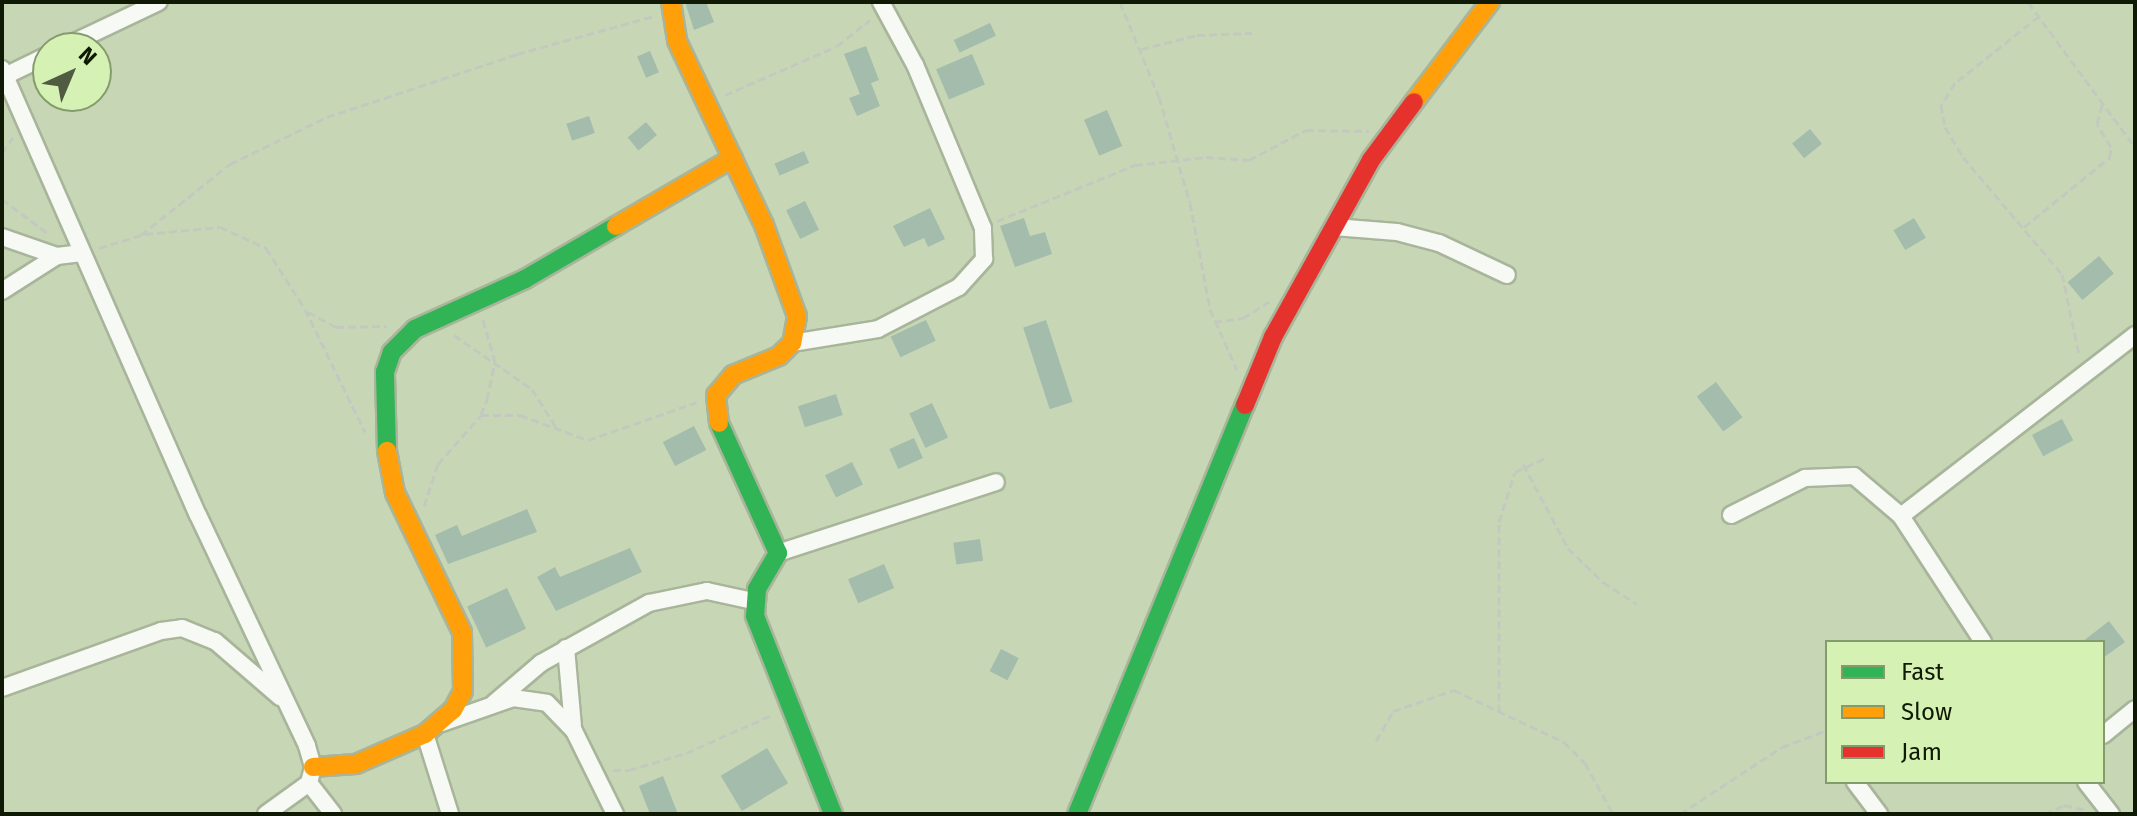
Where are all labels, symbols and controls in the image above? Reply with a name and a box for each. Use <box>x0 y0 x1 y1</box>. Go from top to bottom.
north arrow <box>32 32 112 112</box>
text: N <box>73 41 102 71</box>
legend <box>1825 640 2105 784</box>
text: Fast <box>1901 658 1944 686</box>
text: Slow <box>1901 698 1952 726</box>
text: Jam <box>1901 738 1942 766</box>

